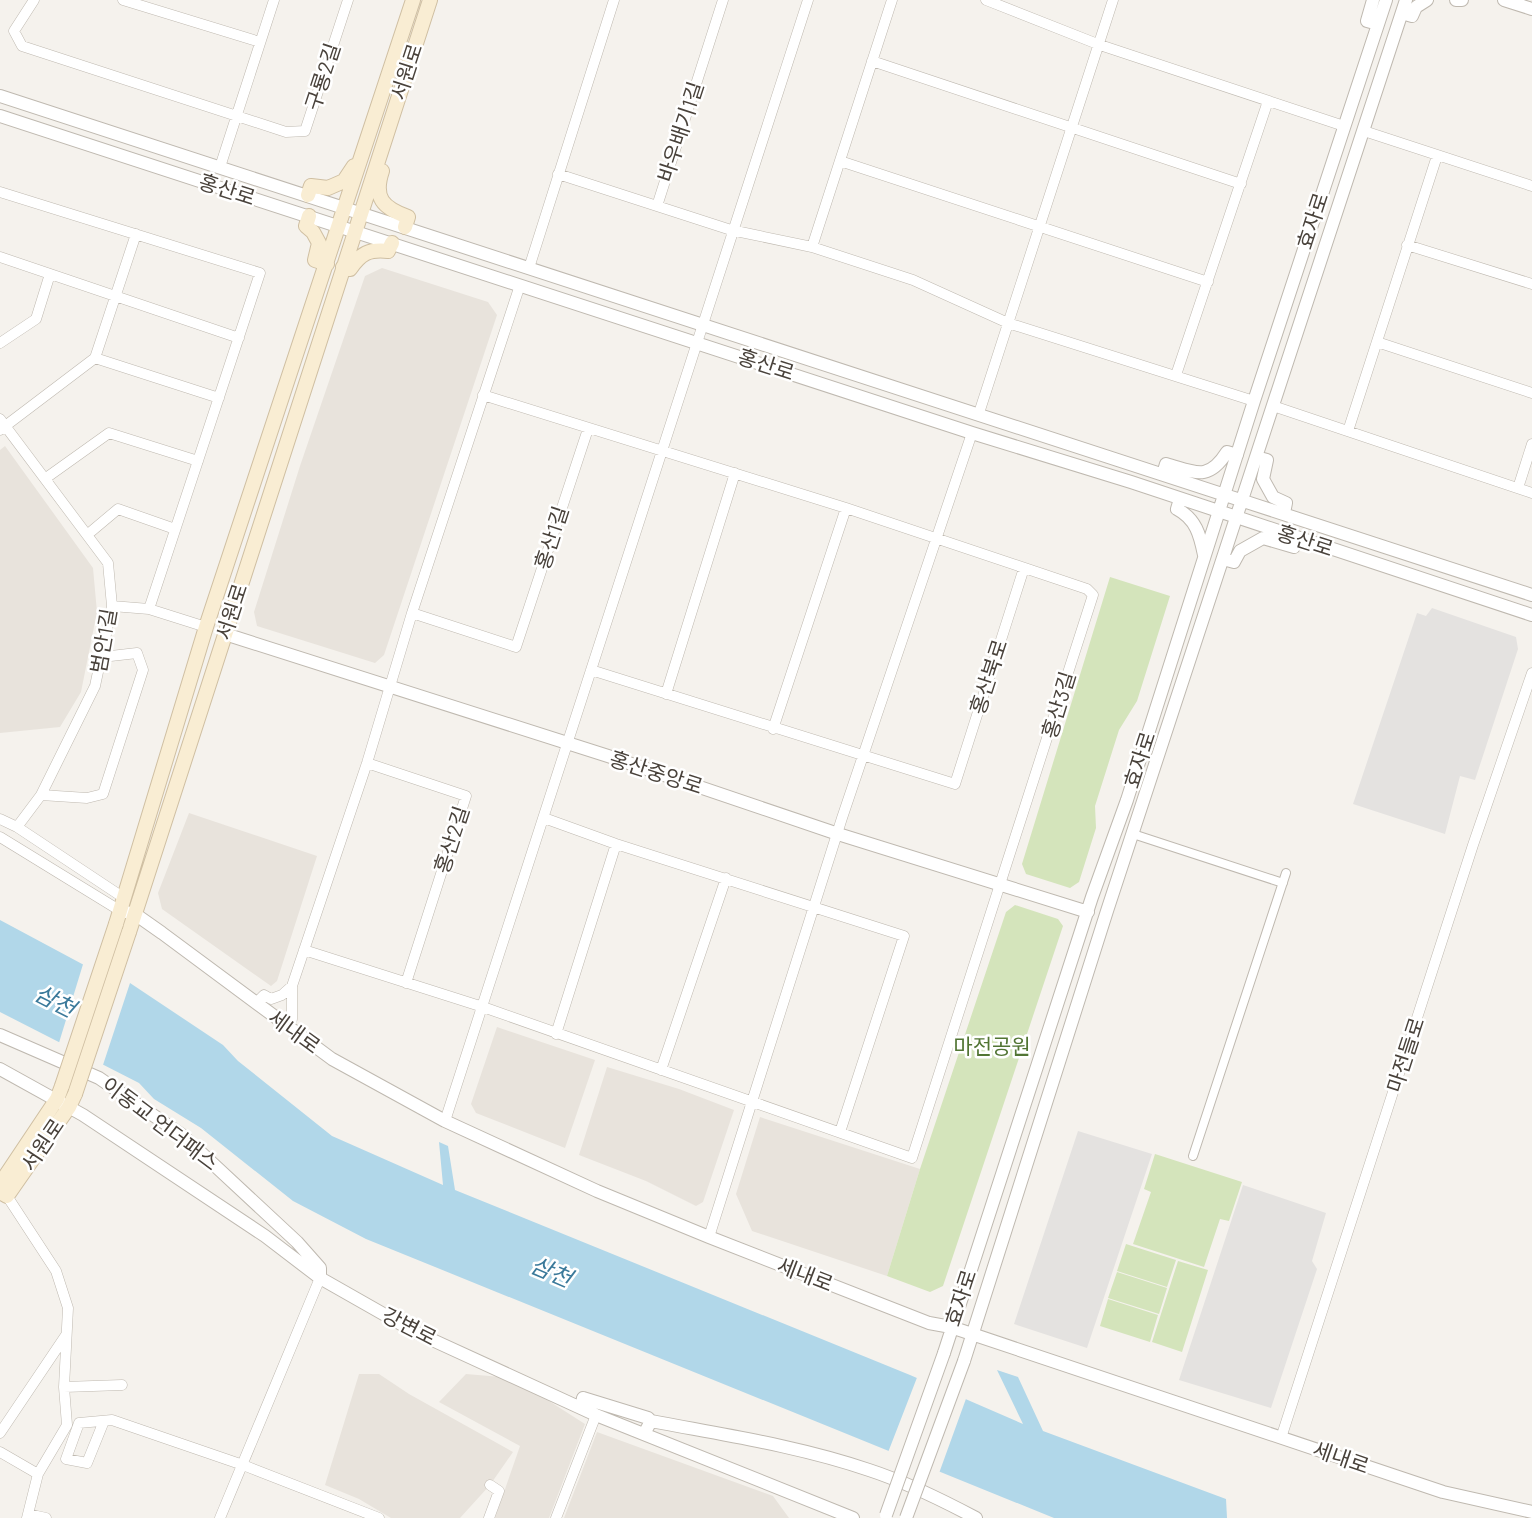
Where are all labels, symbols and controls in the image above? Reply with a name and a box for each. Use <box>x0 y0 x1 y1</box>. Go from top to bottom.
street label: 구룡2길 <box>299 40 344 113</box>
street label: 서원로 <box>385 40 426 103</box>
street label: 바우배기1길 <box>652 78 708 185</box>
street label: 홍산로 <box>196 168 259 209</box>
street label: 효자로 <box>1291 189 1332 252</box>
street label: 홍산로 <box>735 343 798 384</box>
street label: 홍산1길 <box>529 503 573 572</box>
street label: 홍산로 <box>1274 519 1337 560</box>
street label: 서원로 <box>210 580 251 643</box>
street label: 범안1길 <box>85 606 121 675</box>
street label: 홍산북로 <box>964 636 1011 717</box>
street label: 홍산3길 <box>1036 668 1080 741</box>
street label: 효자로 <box>1118 728 1159 791</box>
street label: 홍산중앙로 <box>607 745 706 798</box>
street label: 홍산2길 <box>428 803 473 876</box>
water label: 삼천 <box>30 978 83 1023</box>
street label: 세내로 <box>264 1004 326 1058</box>
street label: 마전들로 <box>1381 1014 1428 1095</box>
park label: 마전공원 <box>953 1033 1031 1058</box>
street label: 이동교 언더패스 <box>98 1071 224 1175</box>
street label: 서원로 <box>15 1113 68 1175</box>
water label: 삼천 <box>526 1250 579 1293</box>
street label: 세내로 <box>774 1252 837 1296</box>
street label: 효자로 <box>939 1266 980 1329</box>
street label: 강변로 <box>378 1301 441 1350</box>
street label: 세내로 <box>1310 1435 1373 1478</box>

